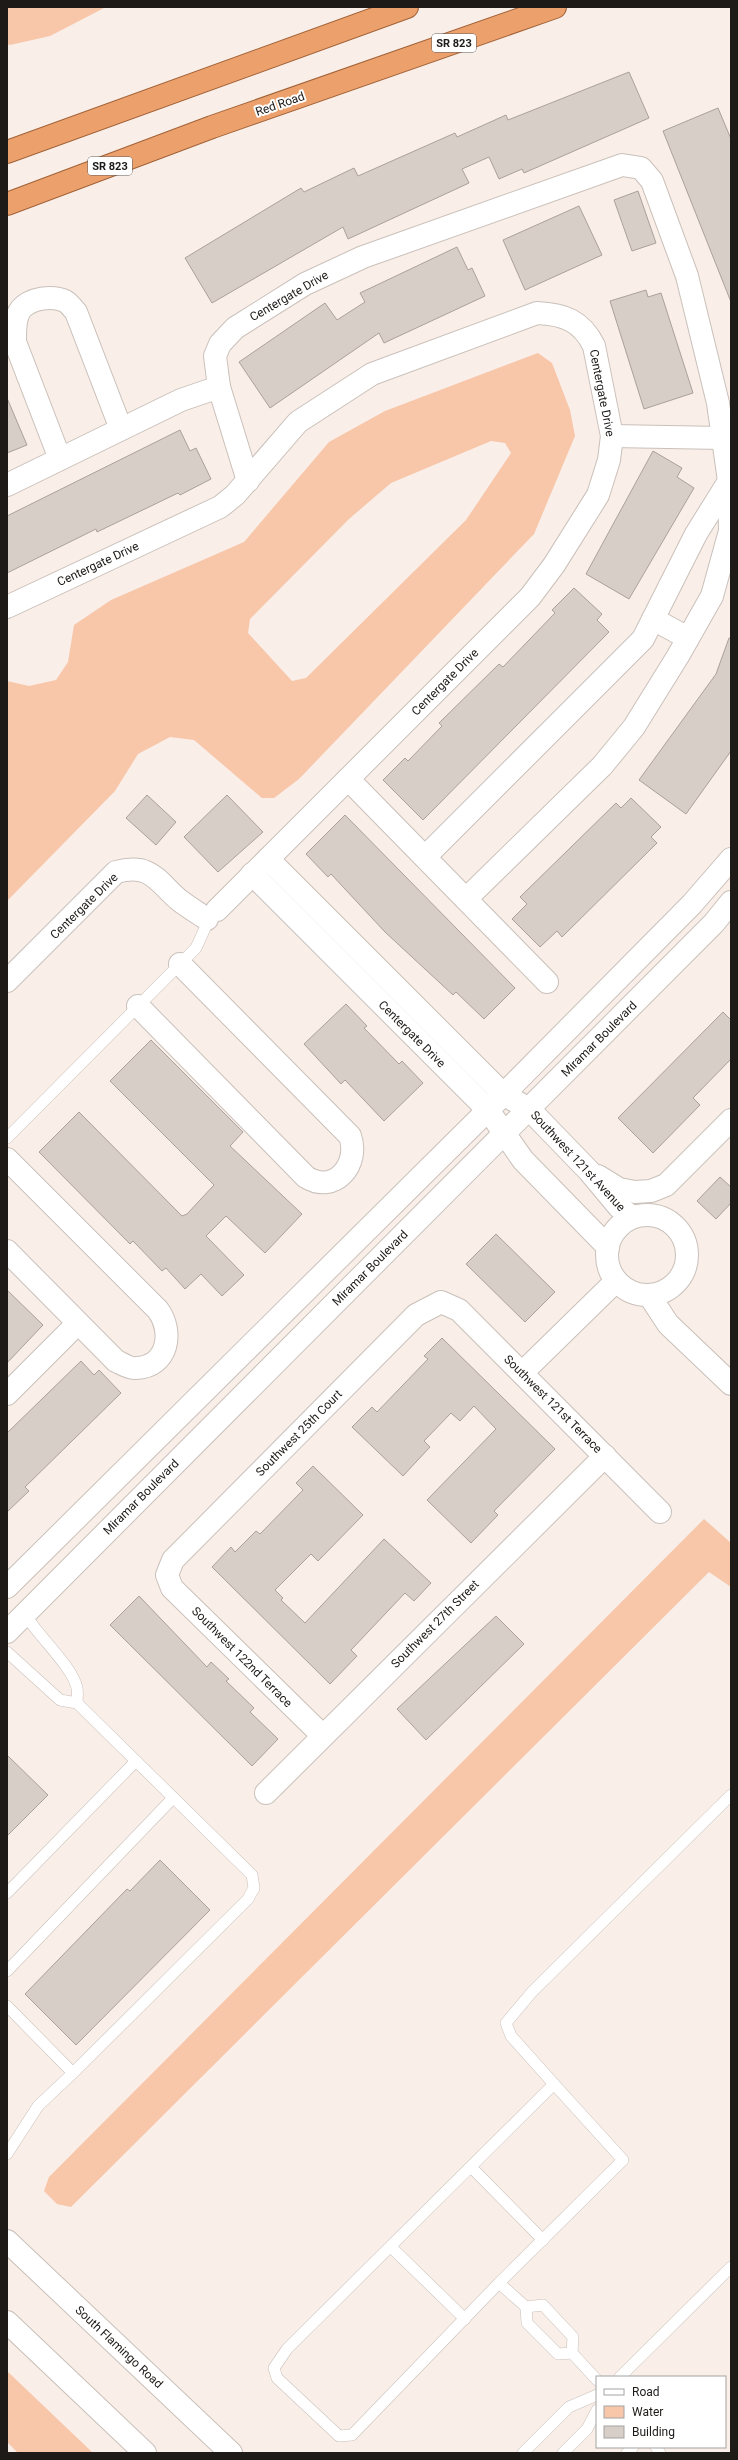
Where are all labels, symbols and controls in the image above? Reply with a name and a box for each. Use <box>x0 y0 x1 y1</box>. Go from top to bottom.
road number: SR 823 <box>432 34 476 52</box>
street label: Red Road <box>254 89 306 119</box>
road number: SR 823 <box>88 157 132 175</box>
street label: Centergate Drive <box>247 268 331 324</box>
street label: Centergate Drive <box>587 348 617 438</box>
street label: Centergate Drive <box>55 539 141 589</box>
street label: Centergate Drive <box>409 646 481 718</box>
street label: Centergate Drive <box>47 870 121 942</box>
street label: Centergate Drive <box>376 998 448 1070</box>
street label: Miramar Boulevard <box>558 998 640 1080</box>
street label: Southwest 121st Avenue <box>528 1108 628 1214</box>
street label: Miramar Boulevard <box>329 1227 411 1309</box>
street label: Southwest 121st Terrace <box>501 1352 605 1456</box>
street label: Southwest 25th Court <box>253 1387 345 1479</box>
street label: Miramar Boulevard <box>100 1456 182 1538</box>
street label: Southwest 27th Street <box>388 1577 482 1671</box>
street label: Southwest 122nd Terrace <box>189 1604 295 1710</box>
street label: South Flamingo Road <box>72 2303 166 2391</box>
legend <box>596 2376 726 2448</box>
text: Road <box>632 2385 660 2399</box>
text: Water <box>632 2405 663 2419</box>
text: Building <box>632 2425 675 2439</box>

